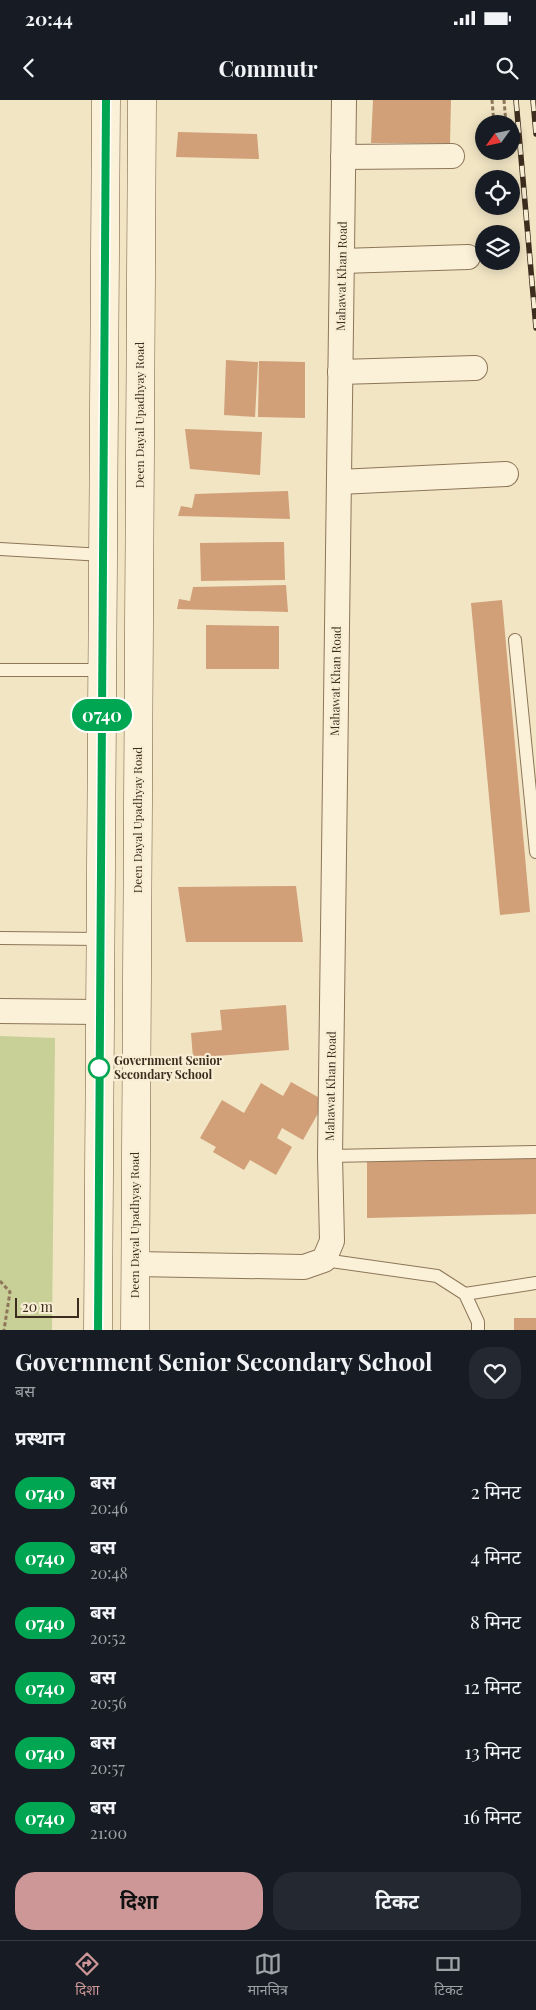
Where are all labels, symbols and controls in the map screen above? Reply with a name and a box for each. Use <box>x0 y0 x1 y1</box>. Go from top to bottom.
text: 20:44 <box>25 5 73 31</box>
text: Commutr <box>218 53 318 83</box>
icon: back <box>15 54 43 82</box>
icon: search <box>493 54 521 82</box>
north arrow <box>475 115 520 160</box>
map controls <box>475 115 520 270</box>
button: locate <box>475 170 520 215</box>
street label: Mahawat Khan Road <box>332 221 350 331</box>
button: layers <box>475 225 520 270</box>
street label: Deen Dayal Upadhyay Road <box>131 342 147 488</box>
street label: Mahawat Khan Road <box>326 626 344 736</box>
line badge: 0740 <box>67 699 137 731</box>
text: 0740 <box>82 703 122 727</box>
street label: Deen Dayal Upadhyay Road <box>129 747 145 893</box>
street label: Mahawat Khan Road <box>321 1031 339 1141</box>
place label: Government Senior Secondary School <box>114 1052 222 1082</box>
marker: Government Senior Secondary School <box>88 1057 110 1079</box>
street label: Deen Dayal Upadhyay Road <box>126 1152 142 1298</box>
scale bar <box>15 1295 79 1318</box>
text: 20 m <box>22 1297 53 1316</box>
text: Government Senior Secondary School <box>15 1345 433 1377</box>
button: heart <box>469 1347 521 1399</box>
text: बस <box>15 1380 35 1401</box>
text: प्रस्थान <box>15 1424 65 1450</box>
text: बस <box>90 1468 116 1494</box>
text: 2 मिनट <box>471 1478 521 1504</box>
text: 0740 <box>25 1481 65 1505</box>
text: 20:46 <box>90 1497 128 1518</box>
text: बस <box>90 1533 116 1559</box>
text: 4 मिनट <box>470 1543 521 1569</box>
text: 0740 <box>25 1546 65 1570</box>
text: 20:48 <box>90 1562 128 1583</box>
text: बस <box>90 1598 116 1624</box>
text: 8 मिनट <box>470 1608 521 1634</box>
text: 0740 <box>25 1611 65 1635</box>
text: 20:52 <box>90 1627 126 1648</box>
text: बस <box>90 1663 116 1689</box>
text: 12 मिनट <box>464 1673 521 1699</box>
text: 0740 <box>25 1676 65 1700</box>
text: 20:56 <box>90 1692 126 1713</box>
text: बस <box>90 1728 116 1754</box>
text: 13 मिनट <box>465 1738 521 1764</box>
text: 0740 <box>25 1741 65 1765</box>
text: 20:57 <box>90 1757 125 1778</box>
text: बस <box>90 1793 116 1819</box>
text: 16 मिनट <box>463 1803 521 1829</box>
text: 0740 <box>25 1806 65 1830</box>
text: 21:00 <box>90 1822 127 1843</box>
button: दिशा <box>15 1872 263 1930</box>
button: टिकट <box>273 1872 521 1930</box>
tab: दिशा <box>73 1950 101 2001</box>
tab: मानचित्र <box>248 1950 288 2001</box>
tab: टिकट <box>434 1950 463 2001</box>

